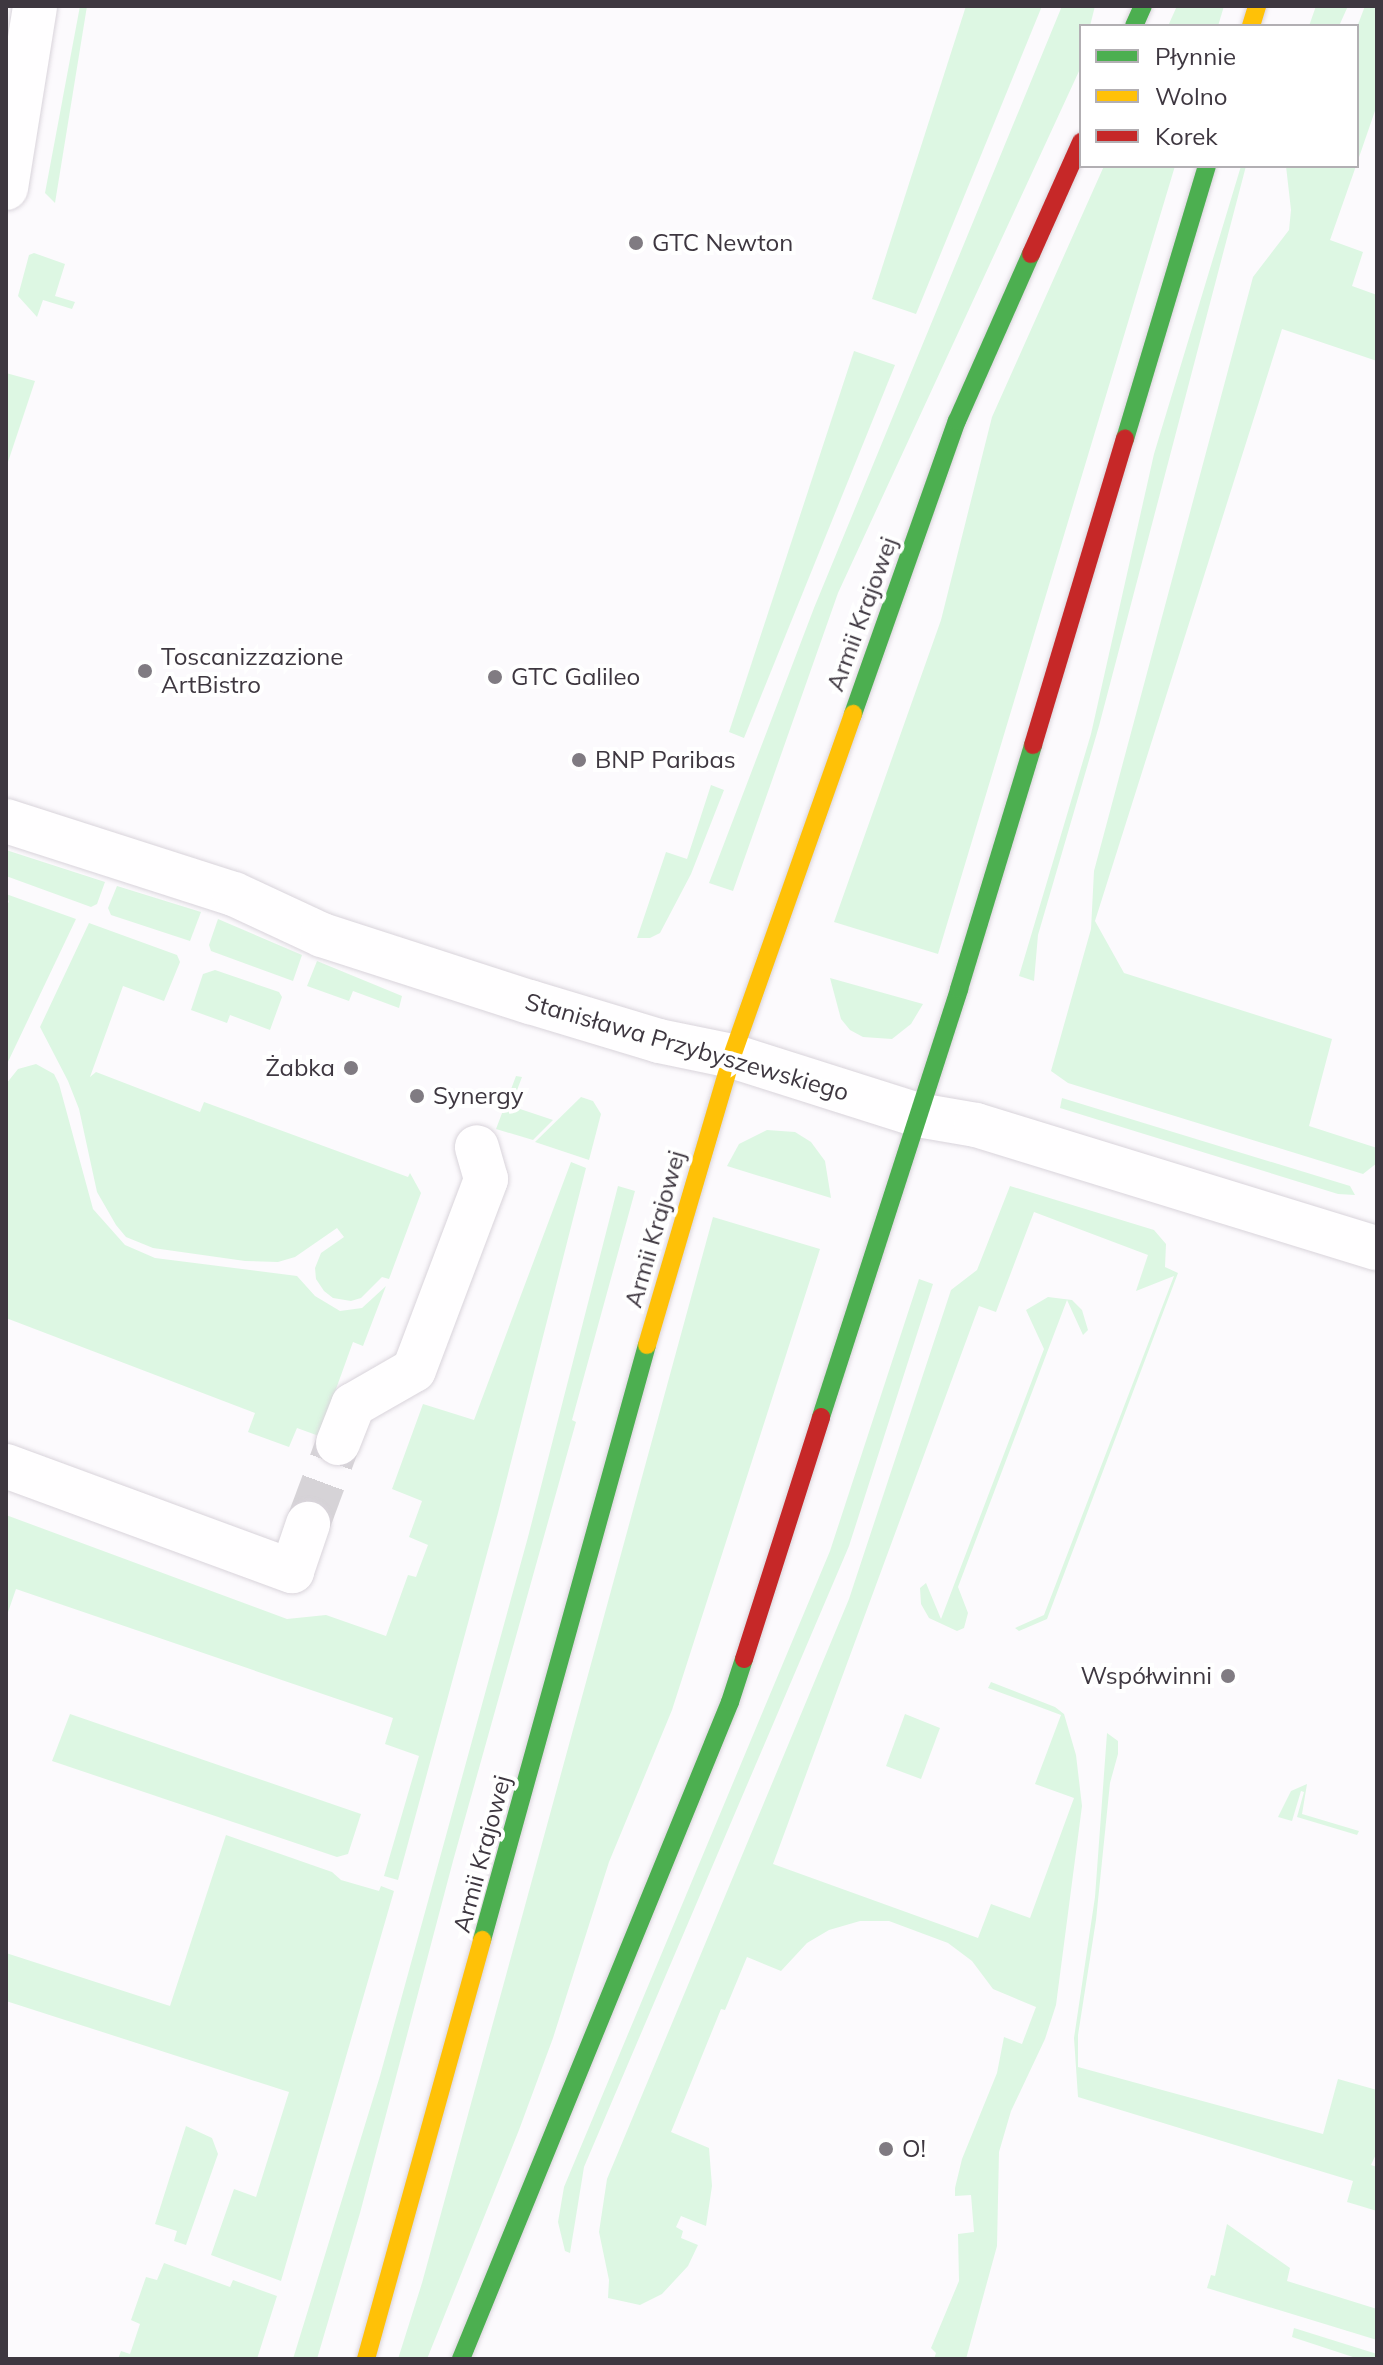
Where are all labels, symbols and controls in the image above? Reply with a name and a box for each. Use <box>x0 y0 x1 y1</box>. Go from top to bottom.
legend <box>1079 24 1359 168</box>
text: Płynnie <box>1155 41 1236 71</box>
text: Wolno <box>1155 81 1227 111</box>
text: Korek <box>1155 121 1218 151</box>
place label: GTC Newton <box>652 229 793 257</box>
marker: GTC Newton <box>627 234 645 252</box>
street label: Armii Krajowej <box>821 533 903 695</box>
place label: Toscanizzazione ArtBistro <box>161 643 343 699</box>
marker: Toscanizzazione ArtBistro <box>136 662 154 680</box>
place label: GTC Galileo <box>511 663 640 691</box>
marker: GTC Galileo <box>486 668 504 686</box>
place label: BNP Paribas <box>595 746 736 774</box>
marker: BNP Paribas <box>570 751 588 769</box>
street label: Stanisława Przybyszewskiego <box>522 987 852 1107</box>
place label: Żabka <box>265 1054 335 1082</box>
marker: Żabka <box>342 1059 360 1077</box>
place label: Synergy <box>433 1082 523 1110</box>
marker: Synergy <box>408 1087 426 1105</box>
street label: Armii Krajowej <box>619 1147 691 1311</box>
place label: Współwinni <box>1081 1662 1212 1690</box>
marker: Współwinni <box>1219 1667 1237 1685</box>
street label: Armii Krajowej <box>447 1772 517 1936</box>
place label: O! <box>902 2135 926 2163</box>
marker: O! <box>877 2140 895 2158</box>

